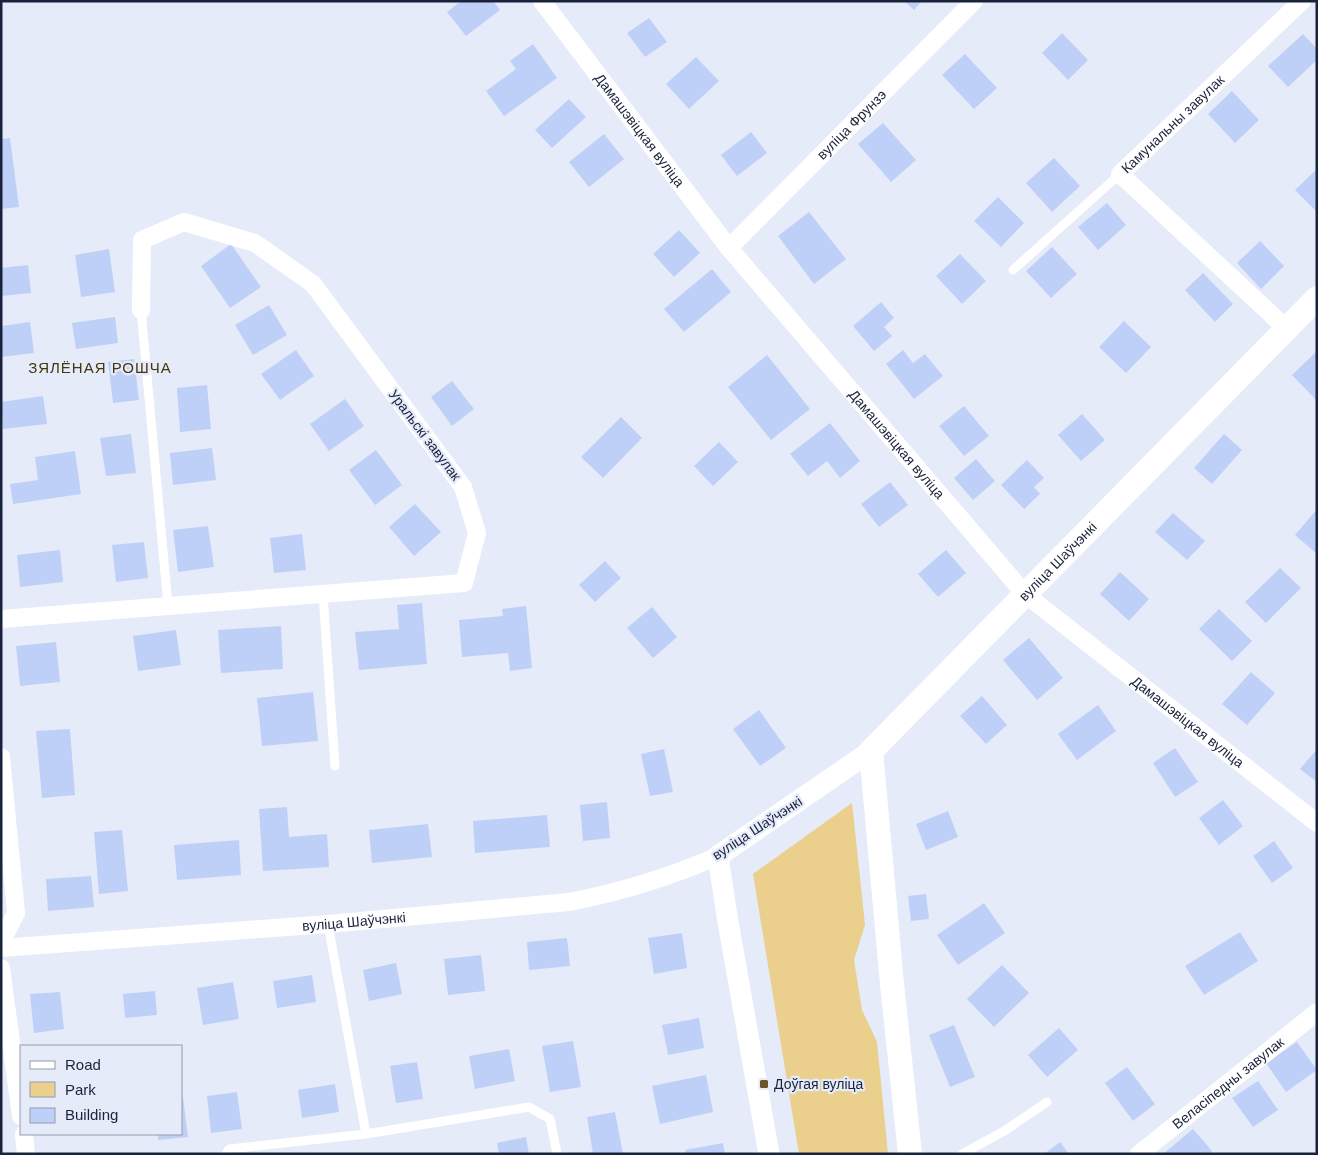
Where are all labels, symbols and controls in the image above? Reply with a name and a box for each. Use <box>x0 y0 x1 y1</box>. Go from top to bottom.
street label: Дамашэвіцкая вуліца <box>592 70 688 190</box>
street label: Камунальны завулак <box>1118 71 1228 177</box>
street label: вуліца Фрунзэ <box>814 86 889 163</box>
district label: ЗЯЛЁНАЯ РОШЧА <box>28 359 172 376</box>
street label: Уральскі завулак <box>386 386 465 484</box>
street label: Дамашэвіцкая вуліца <box>846 386 948 502</box>
street label: вуліца Шаўчэнкі <box>1016 519 1100 604</box>
street label: Дамашэвіцкая вуліца <box>1128 673 1247 771</box>
street label: вуліца Шаўчэнкі <box>709 793 805 863</box>
street label: вуліца Шаўчэнкі <box>302 909 406 934</box>
street label: Веласіпедны завулак <box>1169 1033 1288 1132</box>
legend <box>20 1045 182 1135</box>
text: Road <box>65 1056 101 1073</box>
place label: Доўгая вуліца <box>774 1076 864 1092</box>
marker: Доўгая вуліца <box>758 1078 770 1090</box>
text: Park <box>65 1081 96 1098</box>
text: Building <box>65 1106 118 1123</box>

